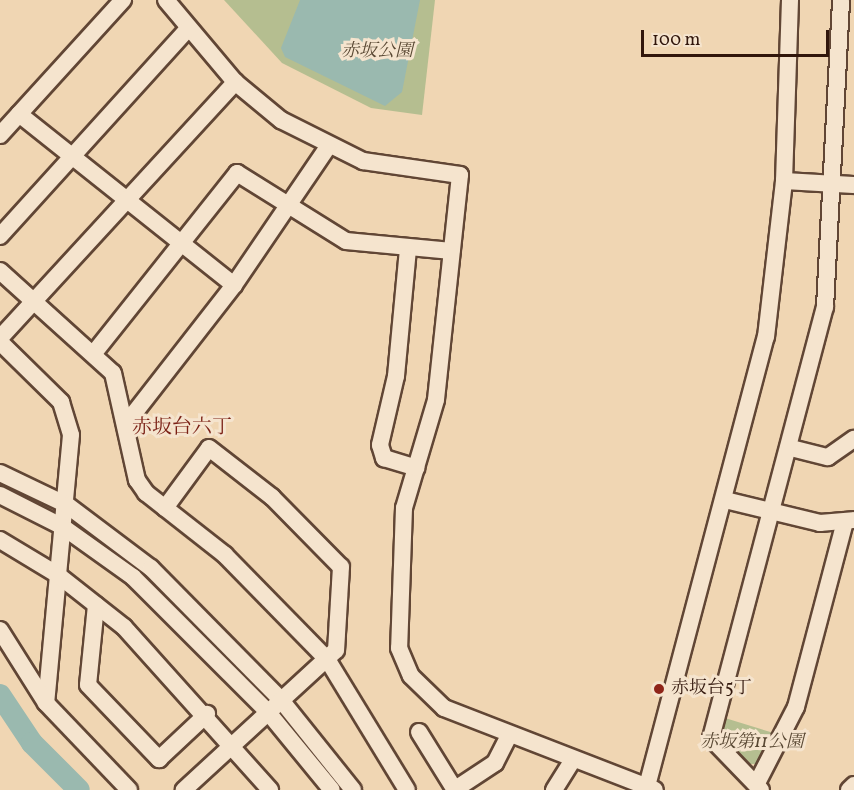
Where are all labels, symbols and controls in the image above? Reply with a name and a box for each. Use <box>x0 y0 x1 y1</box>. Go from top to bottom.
scale bar <box>644 18 832 56</box>
text: 100 m <box>652 28 701 53</box>
park label: 赤坂公園 <box>341 41 413 63</box>
district label: 赤坂台六丁 <box>132 416 232 440</box>
place label: 赤坂台5丁 <box>671 678 752 700</box>
marker: 赤坂台5丁 <box>652 682 666 696</box>
park label: 赤坂第11公園 <box>700 732 804 754</box>

